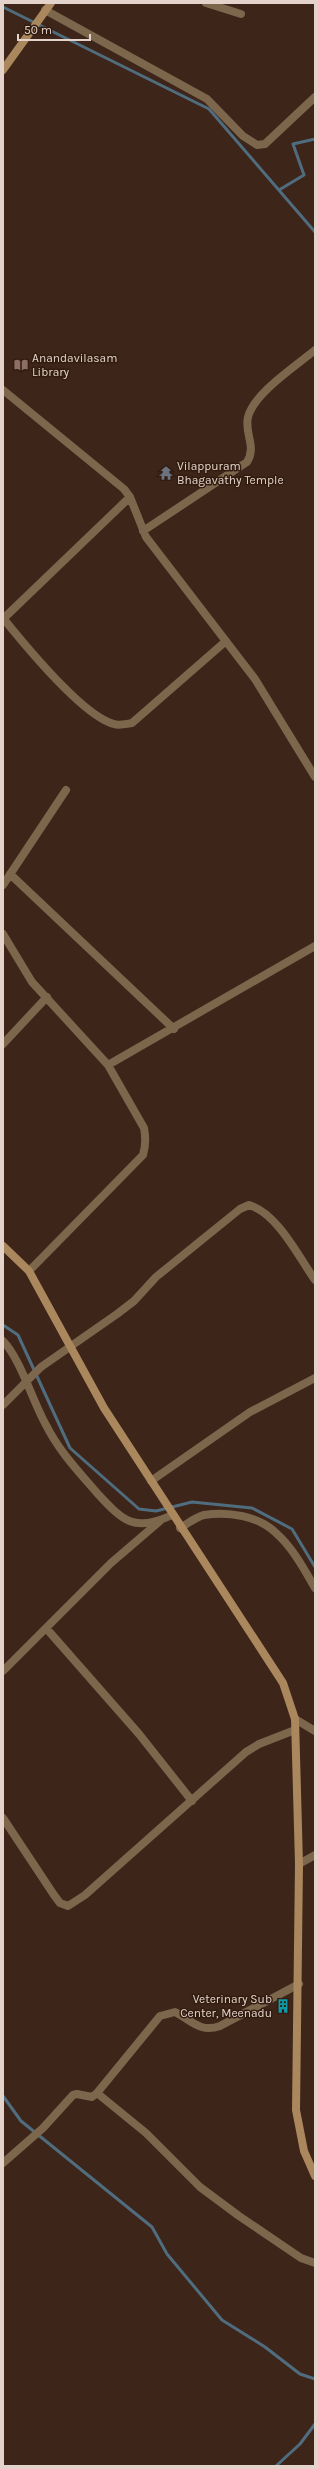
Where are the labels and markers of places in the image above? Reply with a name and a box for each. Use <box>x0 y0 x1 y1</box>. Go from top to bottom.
place label: Anandavilasam Library <box>32 351 117 379</box>
library icon: Anandavilasam Library <box>13 357 29 373</box>
place label: Vilappuram Bhagavathy Temple <box>177 459 284 487</box>
temple icon: Vilappuram Bhagavathy Temple <box>158 465 174 481</box>
place label: Veterinary Sub Center, Meenadu <box>180 1992 272 2020</box>
building icon: Veterinary Sub Center, Meenadu <box>275 1998 291 2014</box>

